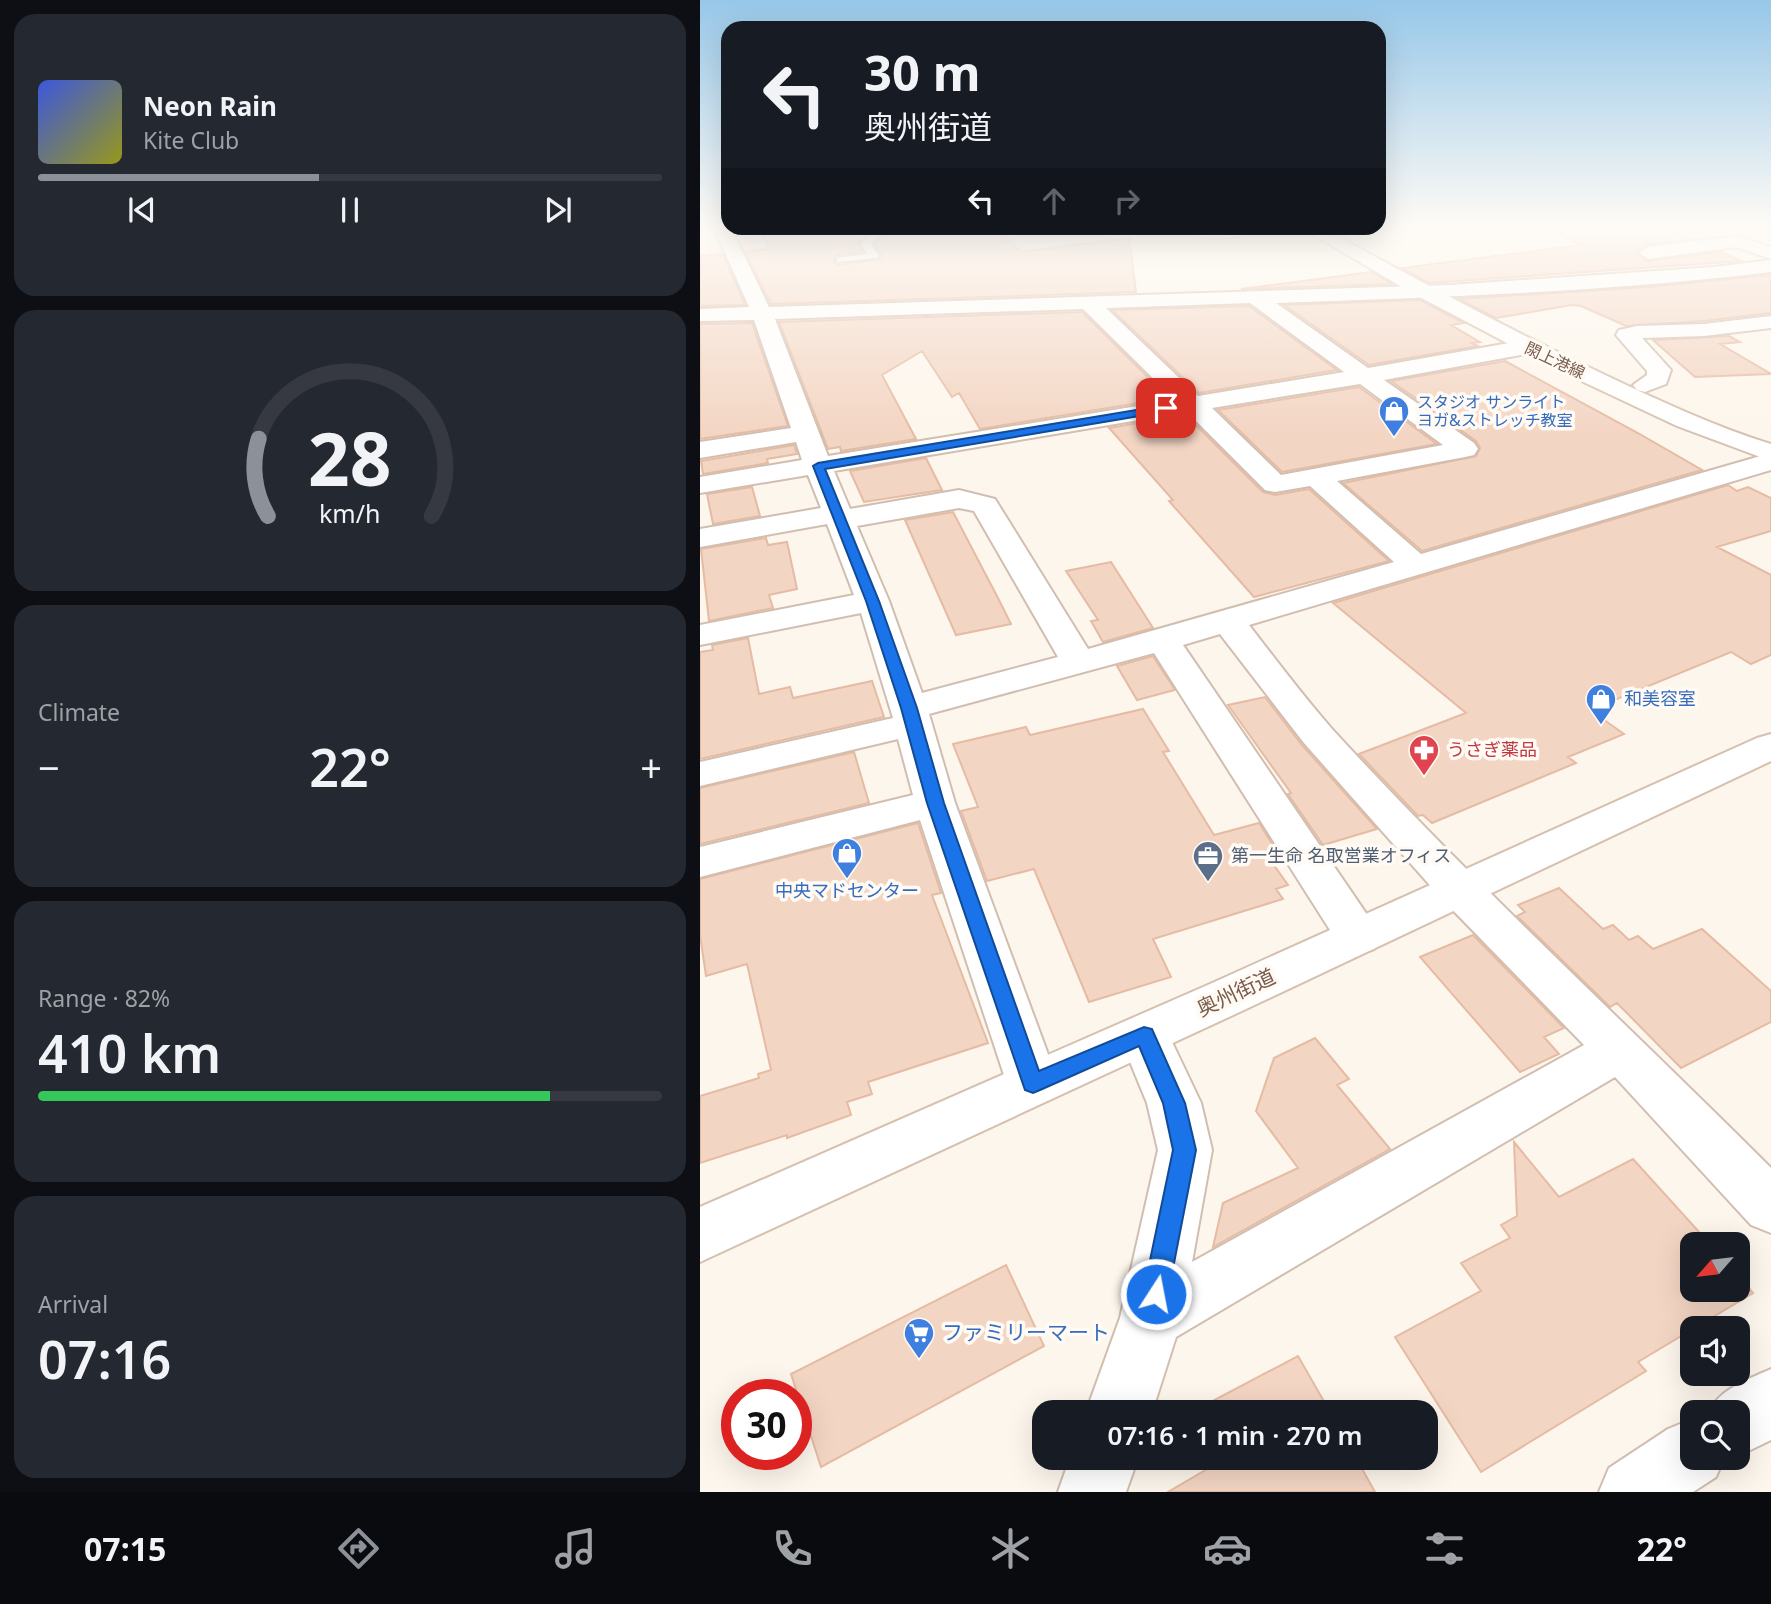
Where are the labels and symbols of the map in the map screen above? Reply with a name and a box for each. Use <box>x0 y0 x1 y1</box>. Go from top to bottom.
street label: 閖上港線 <box>1521 337 1589 383</box>
pin <box>1136 378 1196 438</box>
place label: スタジオ サンライト ヨガ&ストレッチ教室 <box>1417 391 1573 431</box>
shop icon: スタジオ サンライト ヨガ&ストレッチ教室 <box>1377 394 1411 438</box>
shop icon: 和美容室 <box>1584 682 1618 726</box>
place label: 和美容室 <box>1624 686 1696 710</box>
pharmacy icon: うさぎ薬品 <box>1407 733 1441 777</box>
place label: うさぎ薬品 <box>1447 737 1537 761</box>
shop icon: 中央マドセンター <box>830 836 864 880</box>
office icon: 第一生命 名取営業オフィス <box>1191 839 1225 883</box>
place label: 第一生命 名取営業オフィス <box>1231 843 1451 867</box>
place label: 中央マドセンター <box>775 878 919 902</box>
street label: 奥州街道 <box>1192 962 1280 1023</box>
north arrow <box>1680 1232 1750 1302</box>
position arrow <box>1119 1257 1193 1331</box>
supermarket icon: ファミリーマート <box>902 1316 936 1360</box>
place label: ファミリーマート <box>942 1318 1110 1346</box>
speed limit sign: 30 <box>721 1379 812 1470</box>

